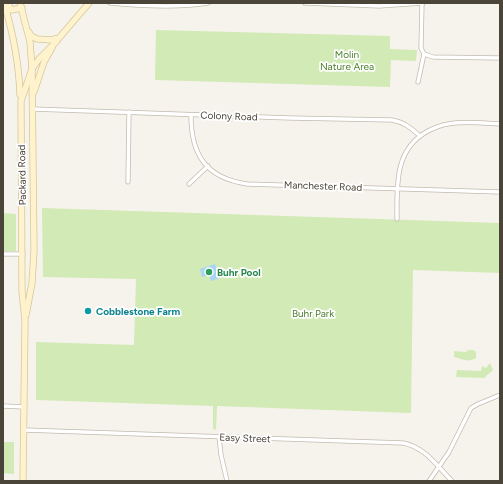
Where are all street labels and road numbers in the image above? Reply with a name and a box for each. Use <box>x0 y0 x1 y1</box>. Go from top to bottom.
street label: Colony Road <box>200 109 258 124</box>
street label: Packard Road <box>15 144 29 205</box>
street label: Manchester Road <box>284 178 363 194</box>
street label: Easy Street <box>219 431 271 445</box>

